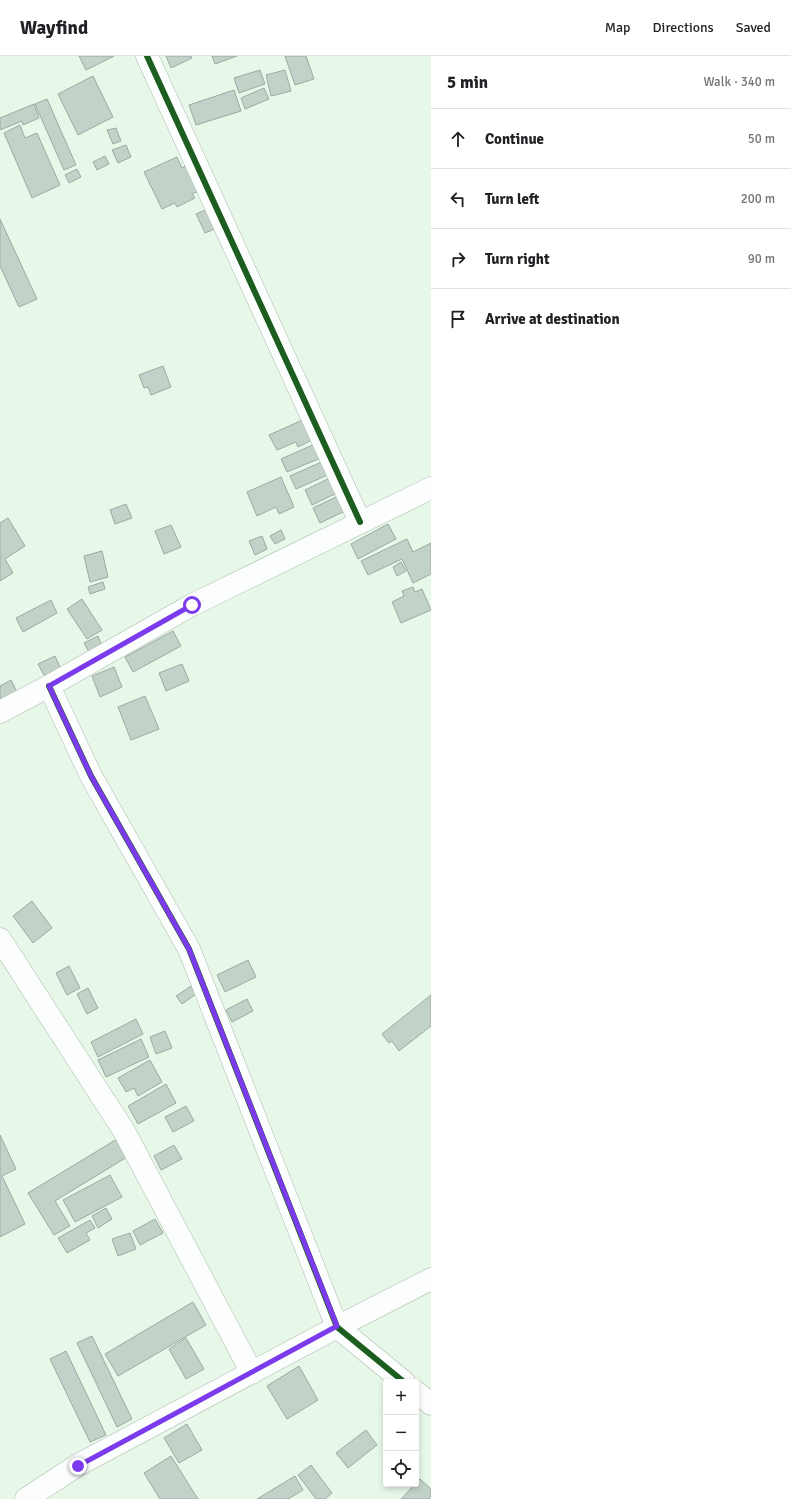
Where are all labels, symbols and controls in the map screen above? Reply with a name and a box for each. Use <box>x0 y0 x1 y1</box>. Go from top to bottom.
text: Wayfind <box>20 16 88 40</box>
text: Map <box>605 19 631 36</box>
text: Directions <box>653 19 714 36</box>
text: Saved <box>736 19 771 36</box>
text: 5 min <box>447 72 488 93</box>
text: Walk · 340 m <box>704 74 775 90</box>
icon: ahead <box>447 128 469 150</box>
text: Continue <box>485 130 544 148</box>
text: 50 m <box>748 131 775 147</box>
icon: left <box>447 188 469 210</box>
text: Turn left <box>485 190 539 208</box>
text: 200 m <box>741 191 775 207</box>
icon: right <box>447 248 469 270</box>
text: Turn right <box>485 250 550 268</box>
text: 90 m <box>748 251 775 267</box>
icon: arrive <box>447 308 469 330</box>
text: Arrive at destination <box>485 310 620 328</box>
route start <box>183 596 201 614</box>
map controls <box>383 1379 419 1487</box>
button: + <box>383 1379 419 1415</box>
button: − <box>383 1415 419 1451</box>
button: locate <box>383 1451 419 1487</box>
route end <box>69 1457 87 1475</box>

